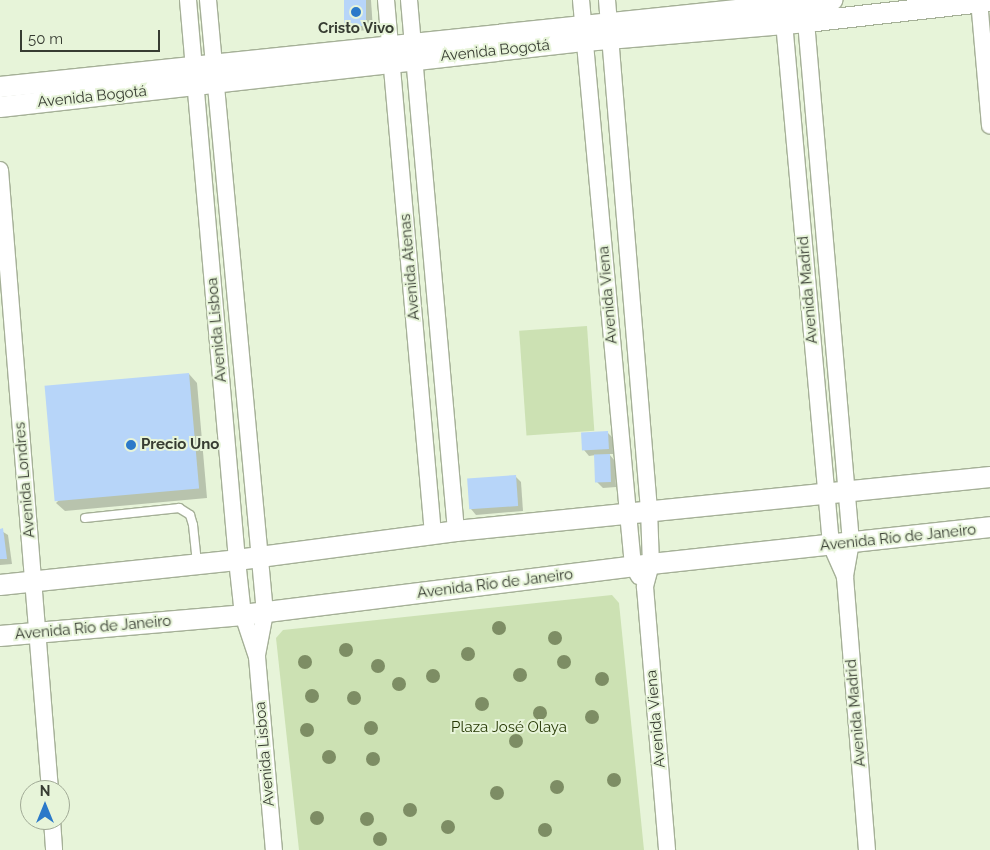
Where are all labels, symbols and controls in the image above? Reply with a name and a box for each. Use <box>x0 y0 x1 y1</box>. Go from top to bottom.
marker: Cristo Vivo <box>350 6 362 18</box>
scale bar <box>22 20 162 52</box>
place label: Cristo Vivo <box>318 20 394 38</box>
text: 50 m <box>28 30 63 48</box>
street label: Avenida Bogotá <box>440 36 550 66</box>
street label: Avenida Bogotá <box>37 82 147 112</box>
street label: Avenida Atenas <box>396 213 424 321</box>
street label: Avenida Madrid <box>794 235 822 345</box>
street label: Avenida Viena <box>595 245 621 345</box>
street label: Avenida Lisboa <box>203 277 231 383</box>
street label: Avenida Londres <box>11 421 39 539</box>
place label: Precio Uno <box>141 436 219 454</box>
marker: Precio Uno <box>125 439 137 451</box>
street label: Avenida Río de Janeiro <box>819 521 977 555</box>
street label: Avenida Río de Janeiro <box>416 565 574 603</box>
street label: Avenida Río de Janeiro <box>14 612 172 644</box>
street label: Avenida Madrid <box>842 658 870 768</box>
street label: Avenida Viena <box>643 669 669 769</box>
street label: Avenida Lisboa <box>251 701 279 807</box>
park label: Plaza José Olaya <box>451 719 567 737</box>
north arrow <box>20 780 70 830</box>
text: N <box>40 783 50 799</box>

